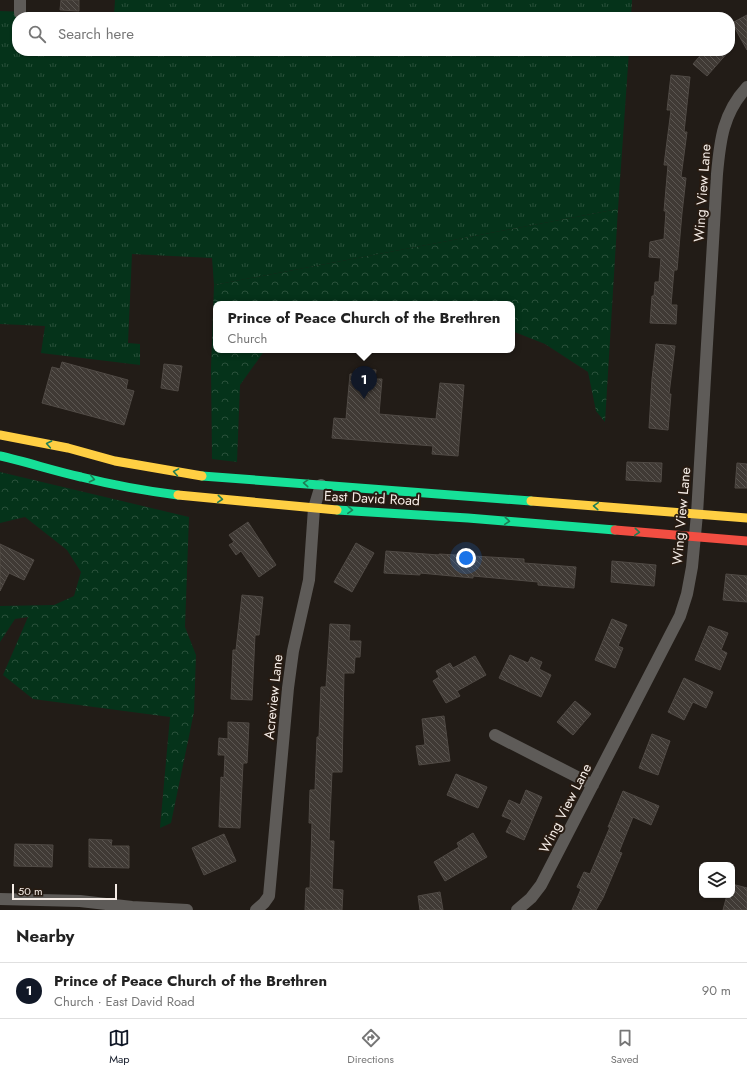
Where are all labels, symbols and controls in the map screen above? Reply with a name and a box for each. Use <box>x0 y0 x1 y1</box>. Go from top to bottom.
search box <box>12 12 735 56</box>
icon: search <box>26 23 48 45</box>
text: Search here <box>58 23 134 45</box>
street label: Wing View Lane <box>689 143 715 243</box>
popup <box>213 301 515 353</box>
text: Prince of Peace Church of the Brethren <box>227 307 501 329</box>
text: Church <box>227 329 267 348</box>
pin: 1 <box>351 366 377 399</box>
one-way arrow <box>46 441 53 449</box>
street label: Wing View Lane <box>667 466 695 566</box>
one-way arrow <box>173 468 180 476</box>
one-way arrow <box>89 475 95 483</box>
one-way arrow <box>303 479 309 488</box>
street label: East David Road <box>324 486 420 510</box>
one-way arrow <box>217 495 223 504</box>
one-way arrow <box>593 501 599 510</box>
one-way arrow <box>347 506 353 515</box>
one-way arrow <box>504 516 510 525</box>
one-way arrow <box>634 527 640 536</box>
your location <box>456 548 476 568</box>
street label: Acreview Lane <box>259 653 287 741</box>
street label: Wing View Lane <box>534 760 596 856</box>
map controls <box>699 862 735 898</box>
button: layers <box>699 862 735 898</box>
scale bar <box>12 882 117 901</box>
text: 50 m <box>18 883 43 899</box>
text: Nearby <box>16 924 74 948</box>
text: Prince of Peace Church of the Brethren <box>54 970 327 992</box>
text: 1 <box>26 981 32 1000</box>
text: 90 m <box>702 981 731 1000</box>
text: Church · East David Road <box>54 992 195 1011</box>
tab: Map <box>108 1027 130 1067</box>
tab: Directions <box>347 1027 394 1067</box>
tab: Saved <box>611 1027 639 1067</box>

